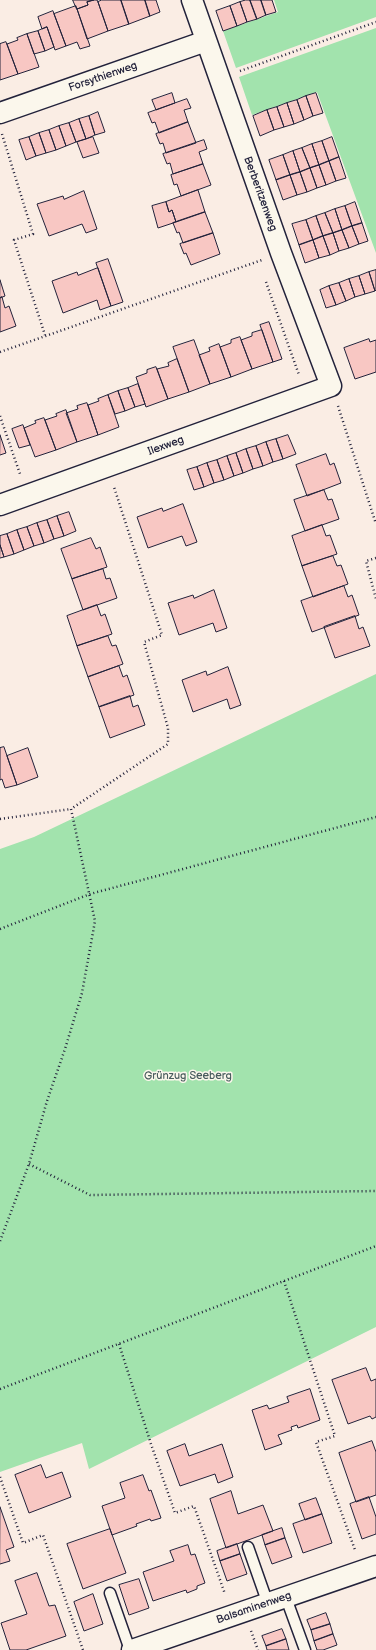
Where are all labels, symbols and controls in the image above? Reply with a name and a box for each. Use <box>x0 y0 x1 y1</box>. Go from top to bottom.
street label: Forsythienweg <box>67 59 139 95</box>
street label: Berberitzenweg <box>240 155 280 233</box>
street label: Ilexweg <box>146 433 186 459</box>
park label: Grünzug Seeberg <box>144 1069 232 1083</box>
street label: Balsaminenweg <box>215 1589 293 1627</box>

